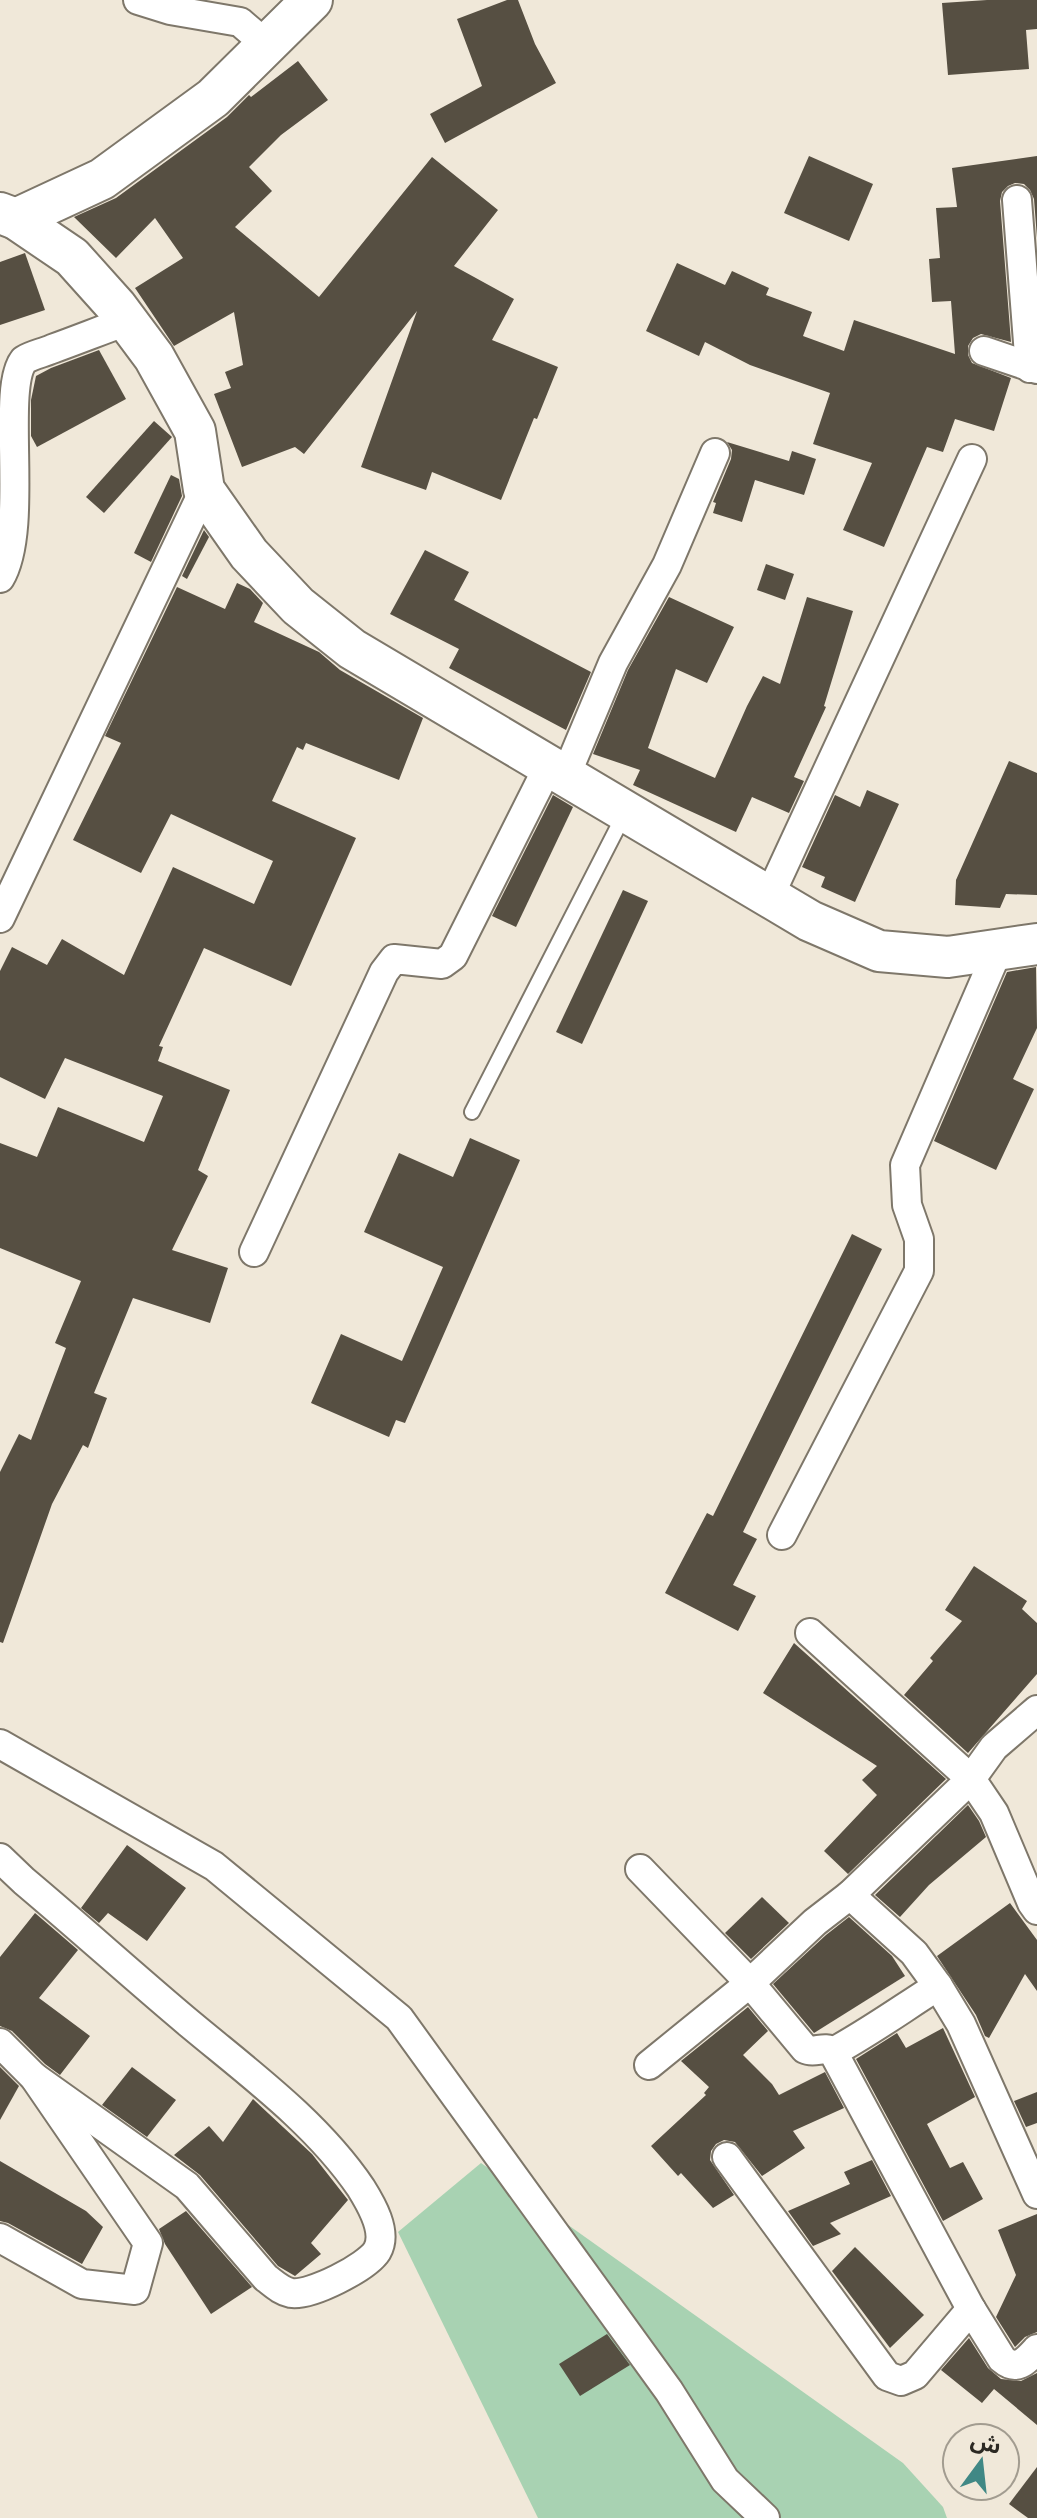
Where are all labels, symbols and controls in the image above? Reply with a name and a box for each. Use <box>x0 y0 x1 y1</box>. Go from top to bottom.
north arrow <box>941 2422 1021 2502</box>
text: ش <box>968 2425 1004 2459</box>

